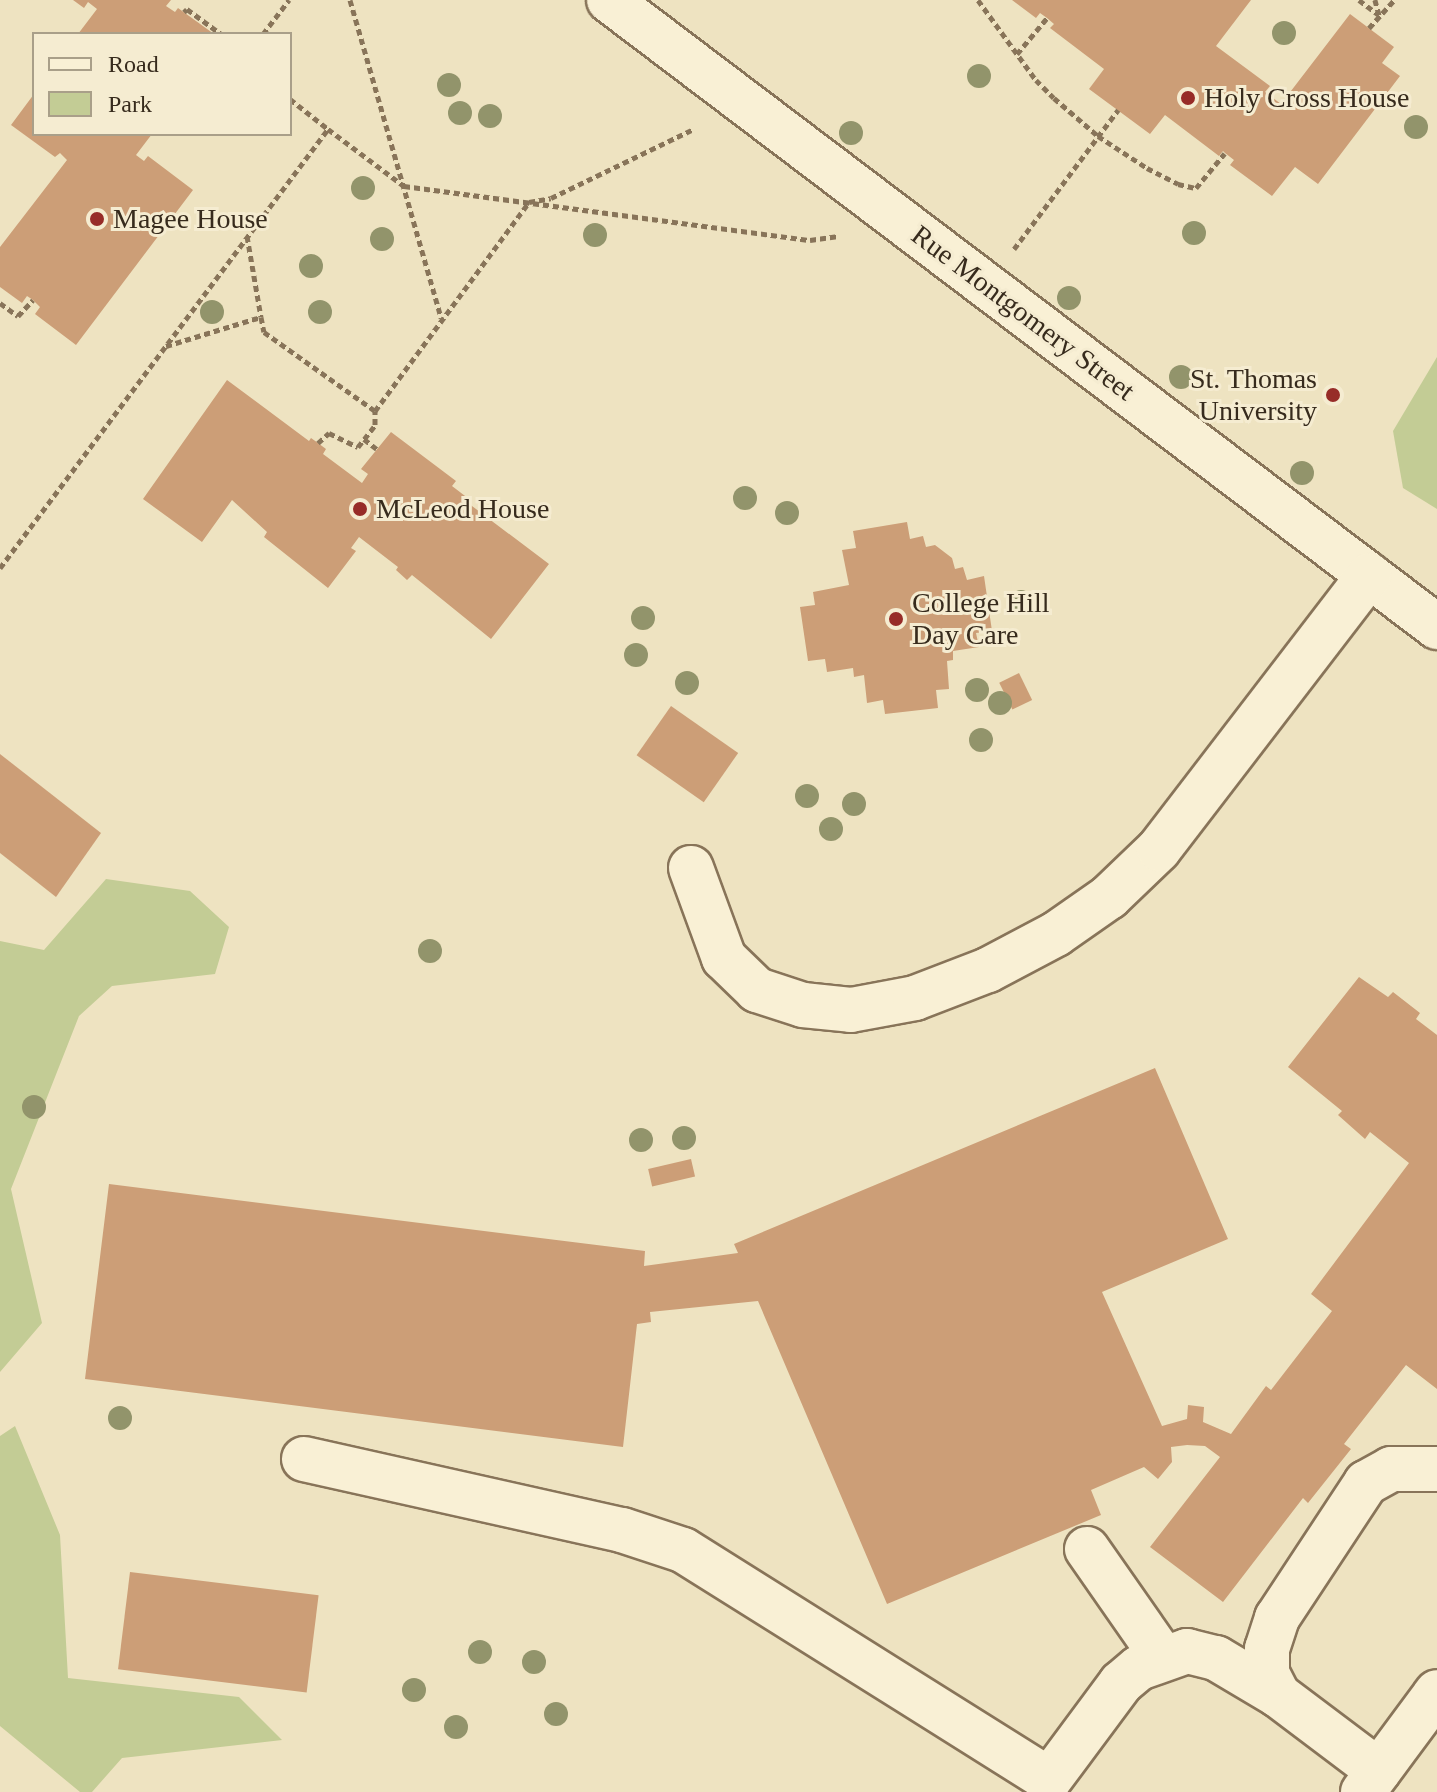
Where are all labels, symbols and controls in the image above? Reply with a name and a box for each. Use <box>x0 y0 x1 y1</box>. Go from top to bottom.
legend <box>32 32 292 136</box>
text: Road <box>108 51 159 77</box>
place label: Holy Cross House <box>1204 81 1409 115</box>
marker: Holy Cross House <box>1179 89 1197 107</box>
text: Park <box>108 91 152 117</box>
place label: Magee House <box>113 202 268 236</box>
marker: Magee House <box>88 210 106 228</box>
street label: Rue Montgomery Street <box>905 218 1141 408</box>
place label: St. Thomas University <box>1189 362 1317 428</box>
marker: St. Thomas University <box>1324 386 1342 404</box>
place label: McLeod House <box>376 492 549 526</box>
marker: McLeod House <box>351 500 369 518</box>
place label: College Hill Day Care <box>912 586 1050 652</box>
marker: College Hill Day Care <box>887 610 905 628</box>

